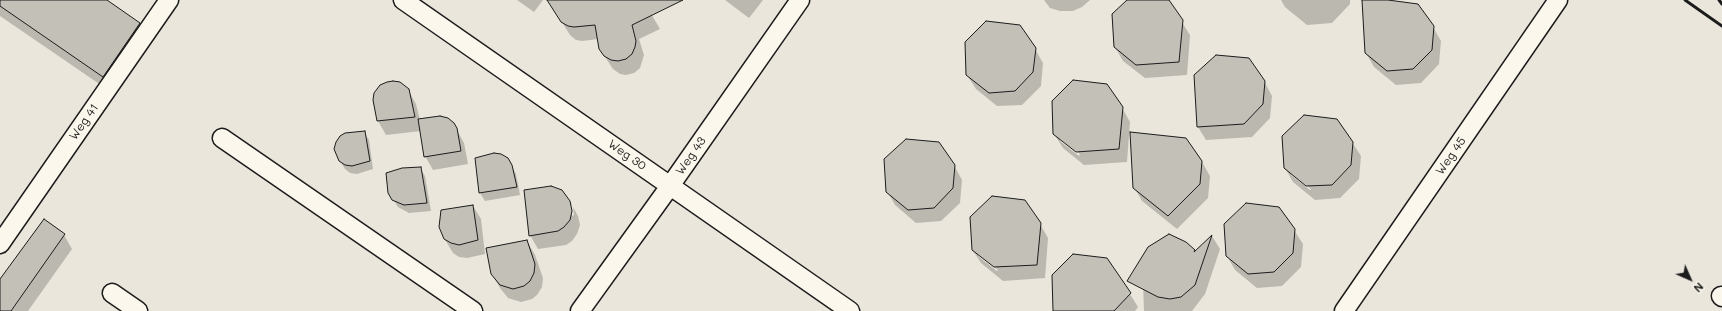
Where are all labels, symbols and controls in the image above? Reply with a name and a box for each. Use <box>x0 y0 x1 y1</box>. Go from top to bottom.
street label: Weg 41 <box>66 101 102 143</box>
street label: Weg 43 <box>673 134 709 178</box>
street label: Weg 45 <box>1433 134 1469 178</box>
street label: Weg 30 <box>605 137 649 173</box>
north arrow <box>1670 259 1710 299</box>
text: N <box>1691 280 1707 296</box>

